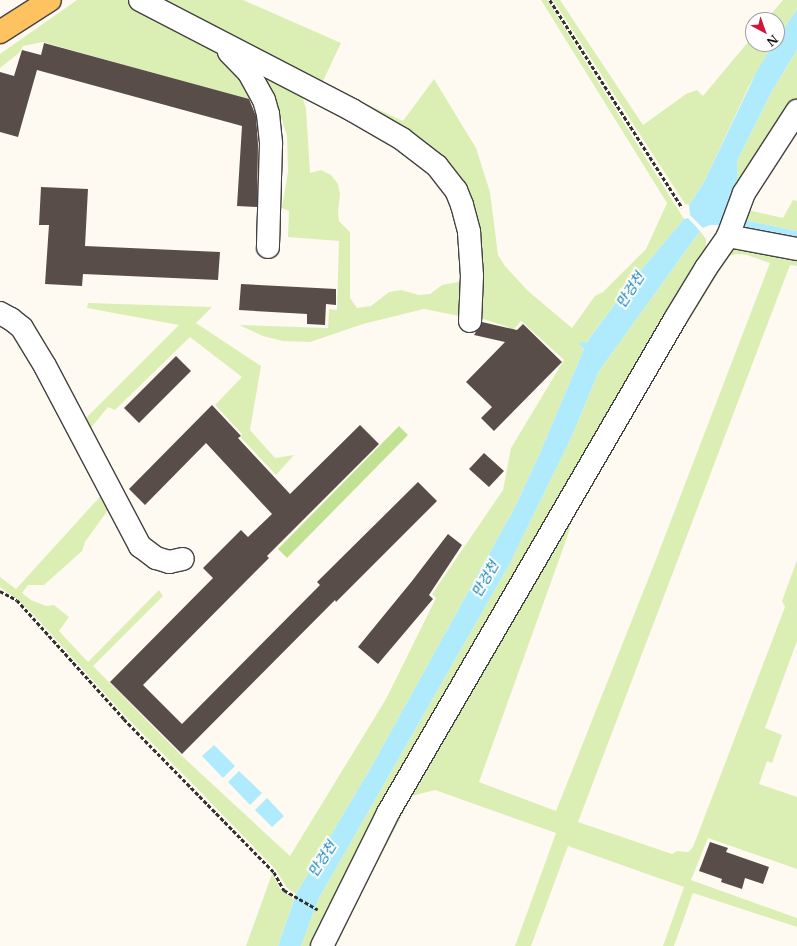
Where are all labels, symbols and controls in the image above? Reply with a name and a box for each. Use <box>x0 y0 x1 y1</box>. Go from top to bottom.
north arrow <box>745 12 785 52</box>
text: N <box>764 32 781 49</box>
water label: 만겅천 <box>612 269 648 311</box>
water label: 만겅천 <box>468 558 502 600</box>
water label: 만겅천 <box>304 838 340 880</box>

